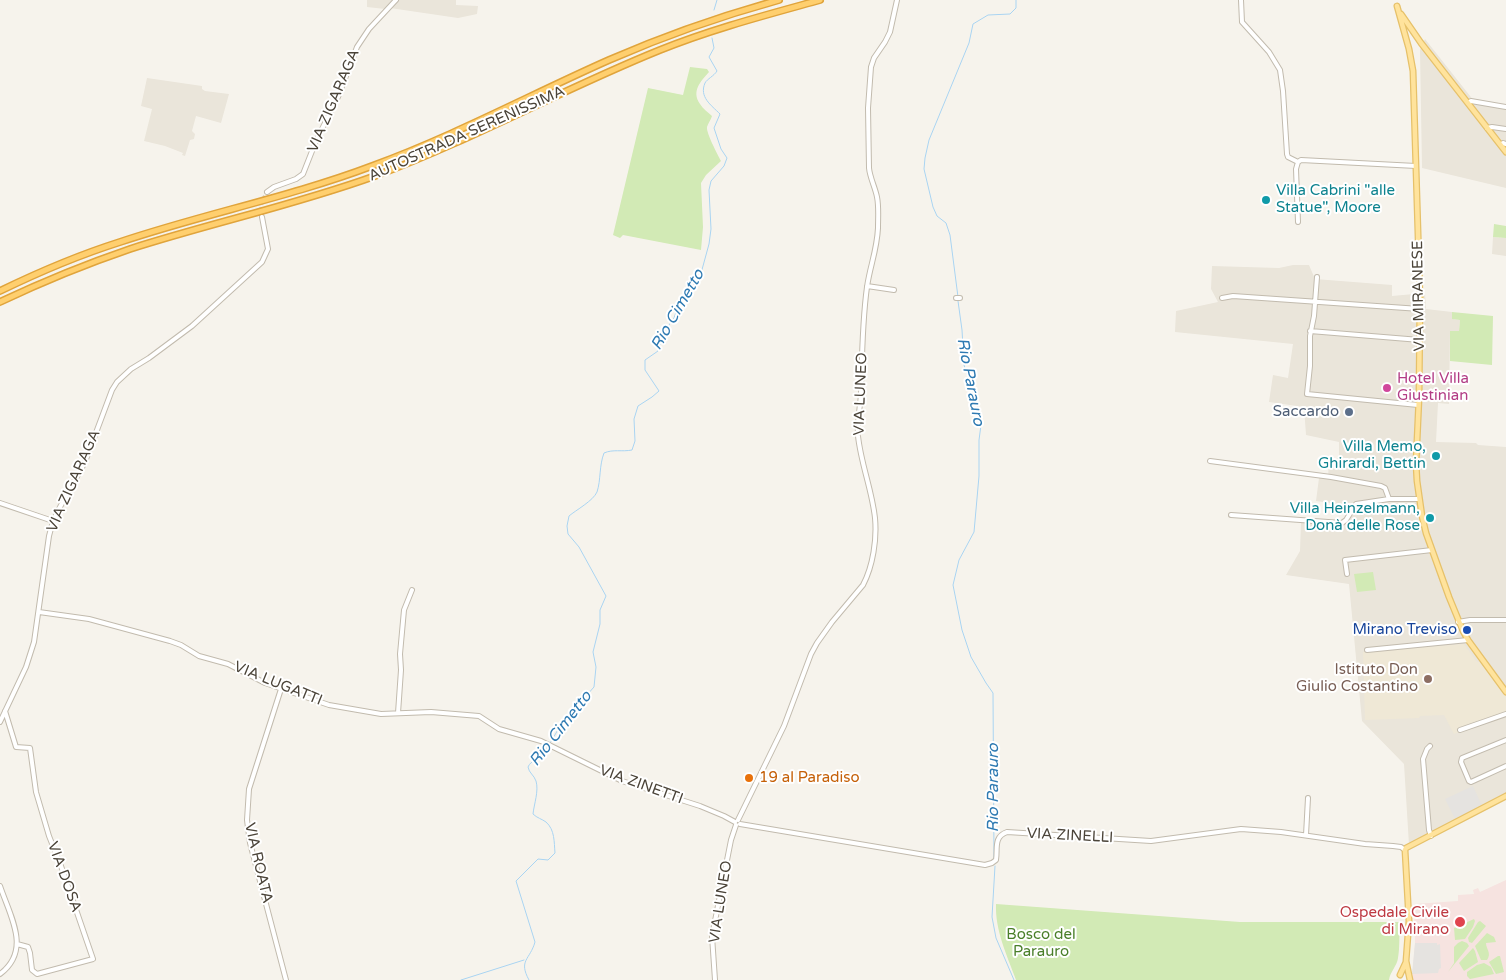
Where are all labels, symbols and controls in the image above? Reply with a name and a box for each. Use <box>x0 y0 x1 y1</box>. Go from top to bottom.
street label: VIA ZIGARAGA <box>304 47 364 155</box>
street label: AUTOSTRADA SERENISSIMA <box>366 82 568 186</box>
place label: Villa Cabrini "alle Statue", Moore <box>1276 182 1395 217</box>
marker: Villa Cabrini "alle Statue", Moore <box>1260 194 1272 206</box>
street label: VIA MIRANESE <box>1409 240 1429 352</box>
water label: Rio Cimetto <box>647 266 709 354</box>
water label: Rio Parauro <box>952 336 988 428</box>
street label: VIA LUNEO <box>851 352 871 436</box>
place label: Hotel Villa Giustinian <box>1397 370 1469 405</box>
marker: Hotel Villa Giustinian <box>1381 382 1393 394</box>
place label: Saccardo <box>1273 403 1339 421</box>
marker: Saccardo <box>1343 406 1355 418</box>
street label: VIA ZIGARAGA <box>43 427 105 535</box>
place label: Villa Memo, Ghirardi, Bettin <box>1318 438 1426 473</box>
marker: Villa Memo, Ghirardi, Bettin <box>1430 450 1442 462</box>
place label: Villa Heinzelmann, Donà delle Rose <box>1290 500 1420 535</box>
marker: Villa Heinzelmann, Donà delle Rose <box>1424 512 1436 524</box>
place label: Mirano Treviso <box>1352 621 1457 639</box>
marker: Mirano Treviso <box>1461 624 1473 636</box>
street label: VIA LUGATTI <box>231 658 325 710</box>
place label: Istituto Don Giulio Costantino <box>1296 661 1418 696</box>
marker: Istituto Don Giulio Costantino <box>1422 673 1434 685</box>
water label: Rio Cimetto <box>526 688 596 770</box>
water label: Rio Parauro <box>984 743 1004 833</box>
street label: VIA ZINETTI <box>597 762 685 808</box>
place label: 19 al Paradiso <box>759 769 860 787</box>
marker: 19 al Paradiso <box>743 772 755 784</box>
street label: VIA ROATA <box>240 821 276 905</box>
street label: VIA ZINELLI <box>1026 825 1114 847</box>
street label: VIA DOSA <box>43 839 85 915</box>
street label: VIA LUNEO <box>706 860 736 944</box>
place label: Ospedale Civile di Mirano <box>1340 904 1449 939</box>
marker: Ospedale Civile di Mirano <box>1453 915 1467 929</box>
park label: Bosco del Parauro <box>1006 926 1076 961</box>

